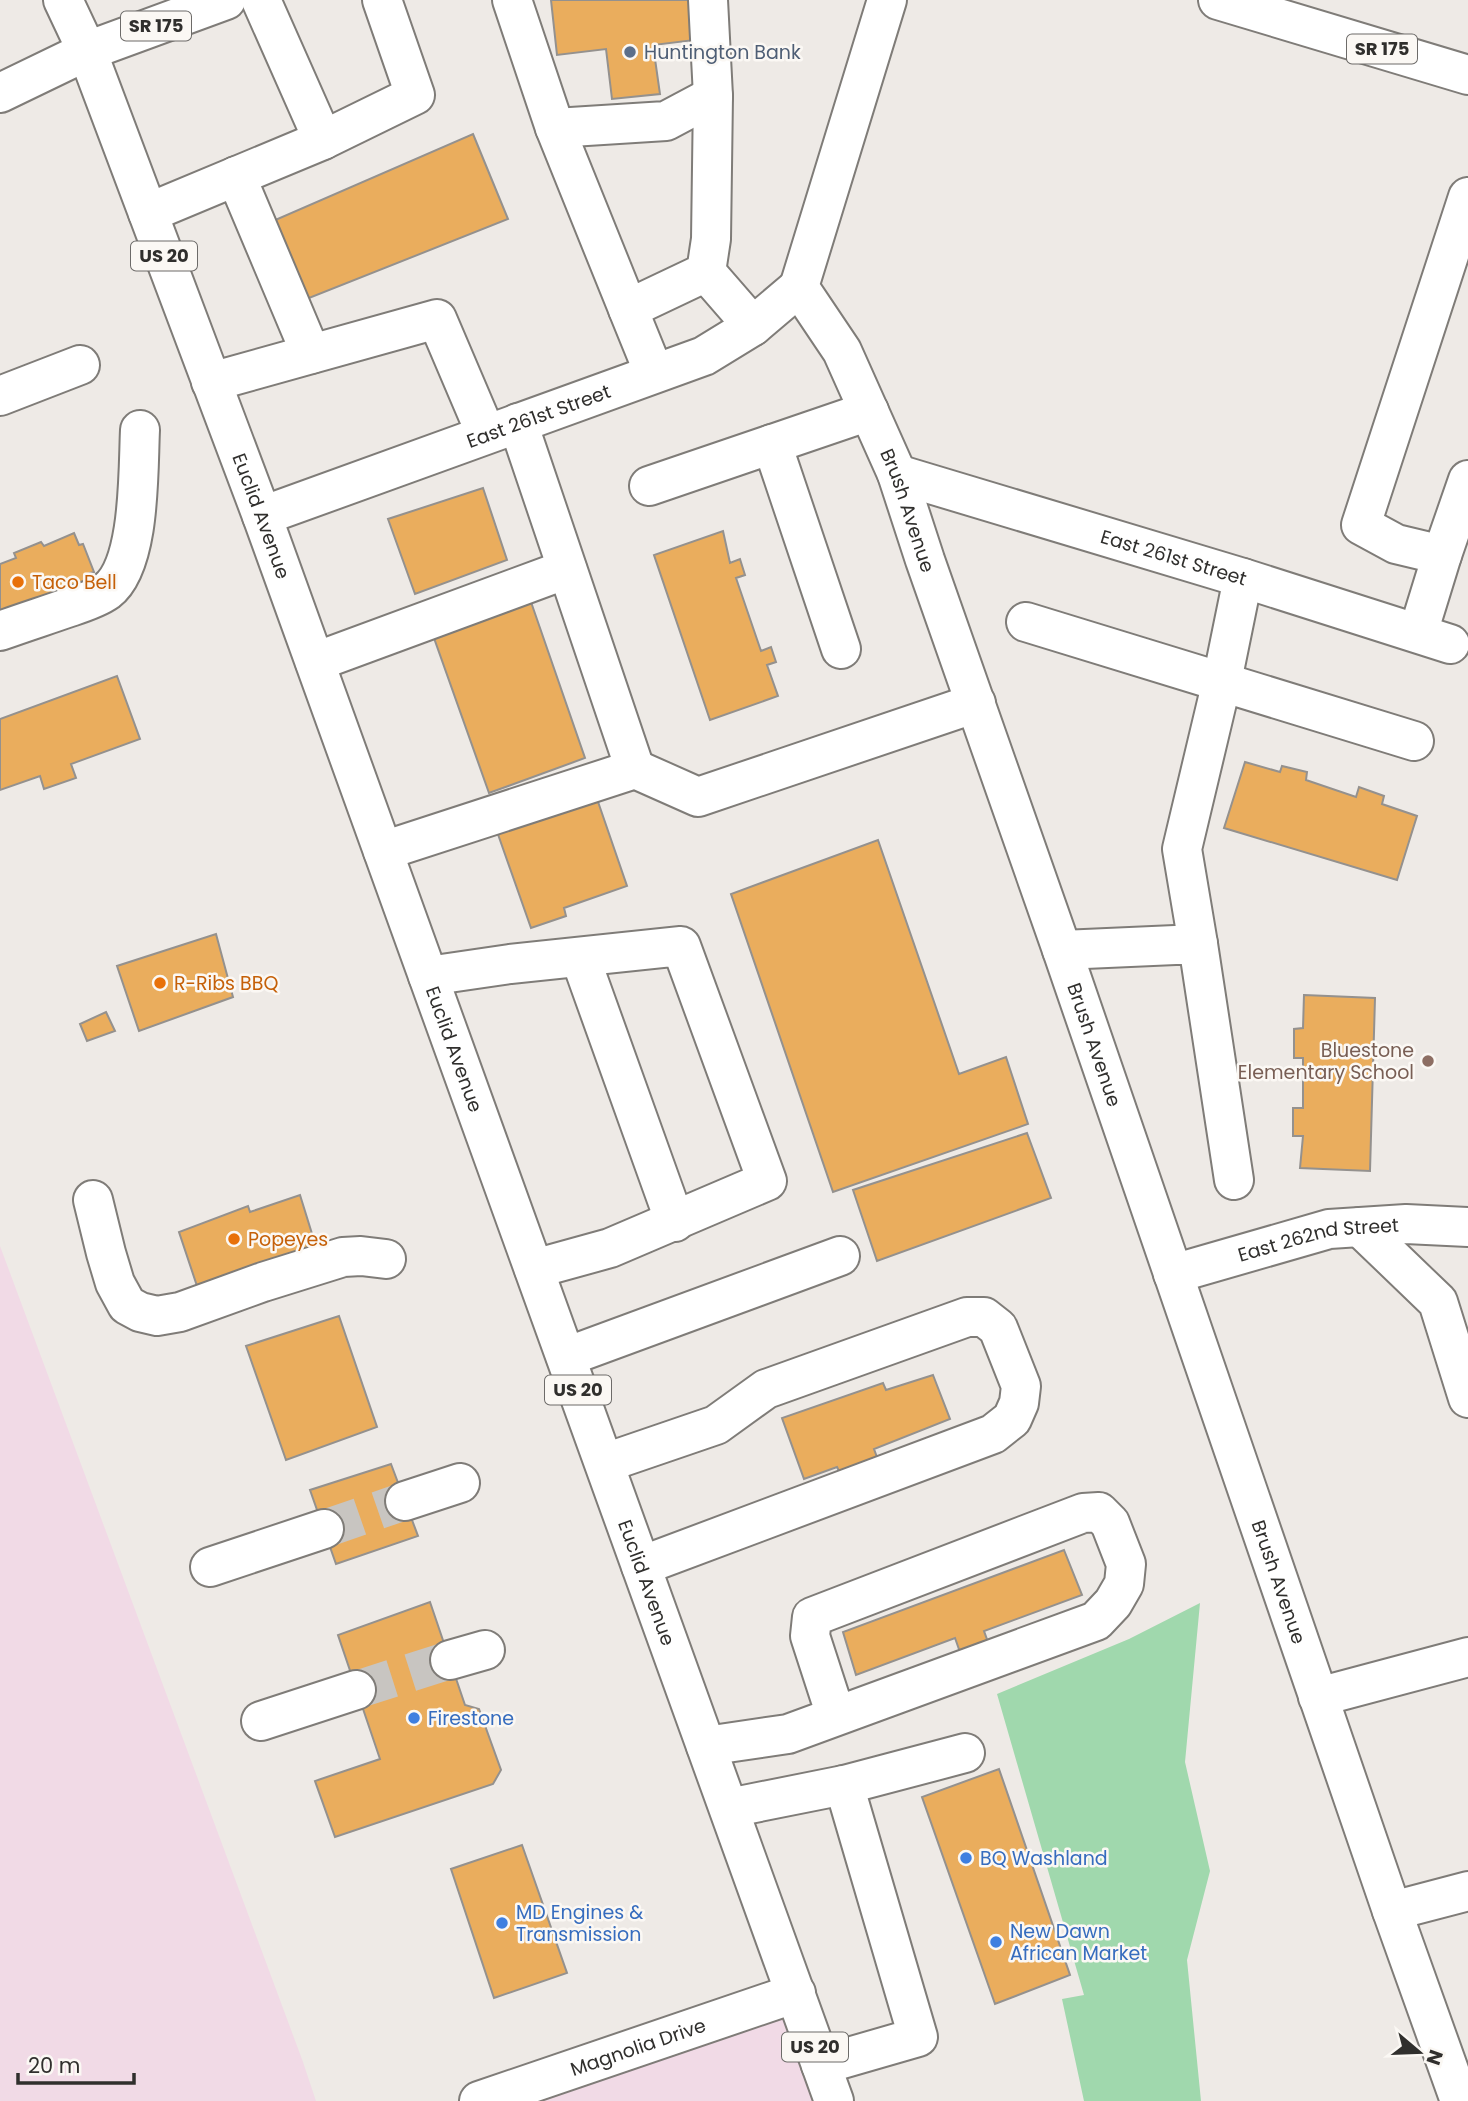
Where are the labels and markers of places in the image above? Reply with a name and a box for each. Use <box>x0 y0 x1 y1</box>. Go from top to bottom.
place label: Huntington Bank <box>644 39 801 66</box>
marker: Huntington Bank <box>622 44 638 60</box>
place label: Taco Bell <box>32 569 117 596</box>
marker: Taco Bell <box>10 574 26 590</box>
place label: R-Ribs BBQ <box>174 970 278 997</box>
marker: R-Ribs BBQ <box>152 975 168 991</box>
place label: Bluestone Elementary School <box>1238 1037 1414 1086</box>
marker: Bluestone Elementary School <box>1420 1053 1436 1069</box>
place label: Popeyes <box>248 1226 328 1253</box>
marker: Popeyes <box>226 1231 242 1247</box>
place label: Firestone <box>428 1705 514 1732</box>
marker: Firestone <box>406 1710 422 1726</box>
place label: BQ Washland <box>980 1845 1108 1872</box>
marker: BQ Washland <box>958 1850 974 1866</box>
place label: MD Engines & Transmission <box>516 1899 643 1948</box>
marker: MD Engines & Transmission <box>494 1915 510 1931</box>
place label: New Dawn African Market <box>1010 1918 1147 1967</box>
marker: New Dawn African Market <box>988 1934 1004 1950</box>

